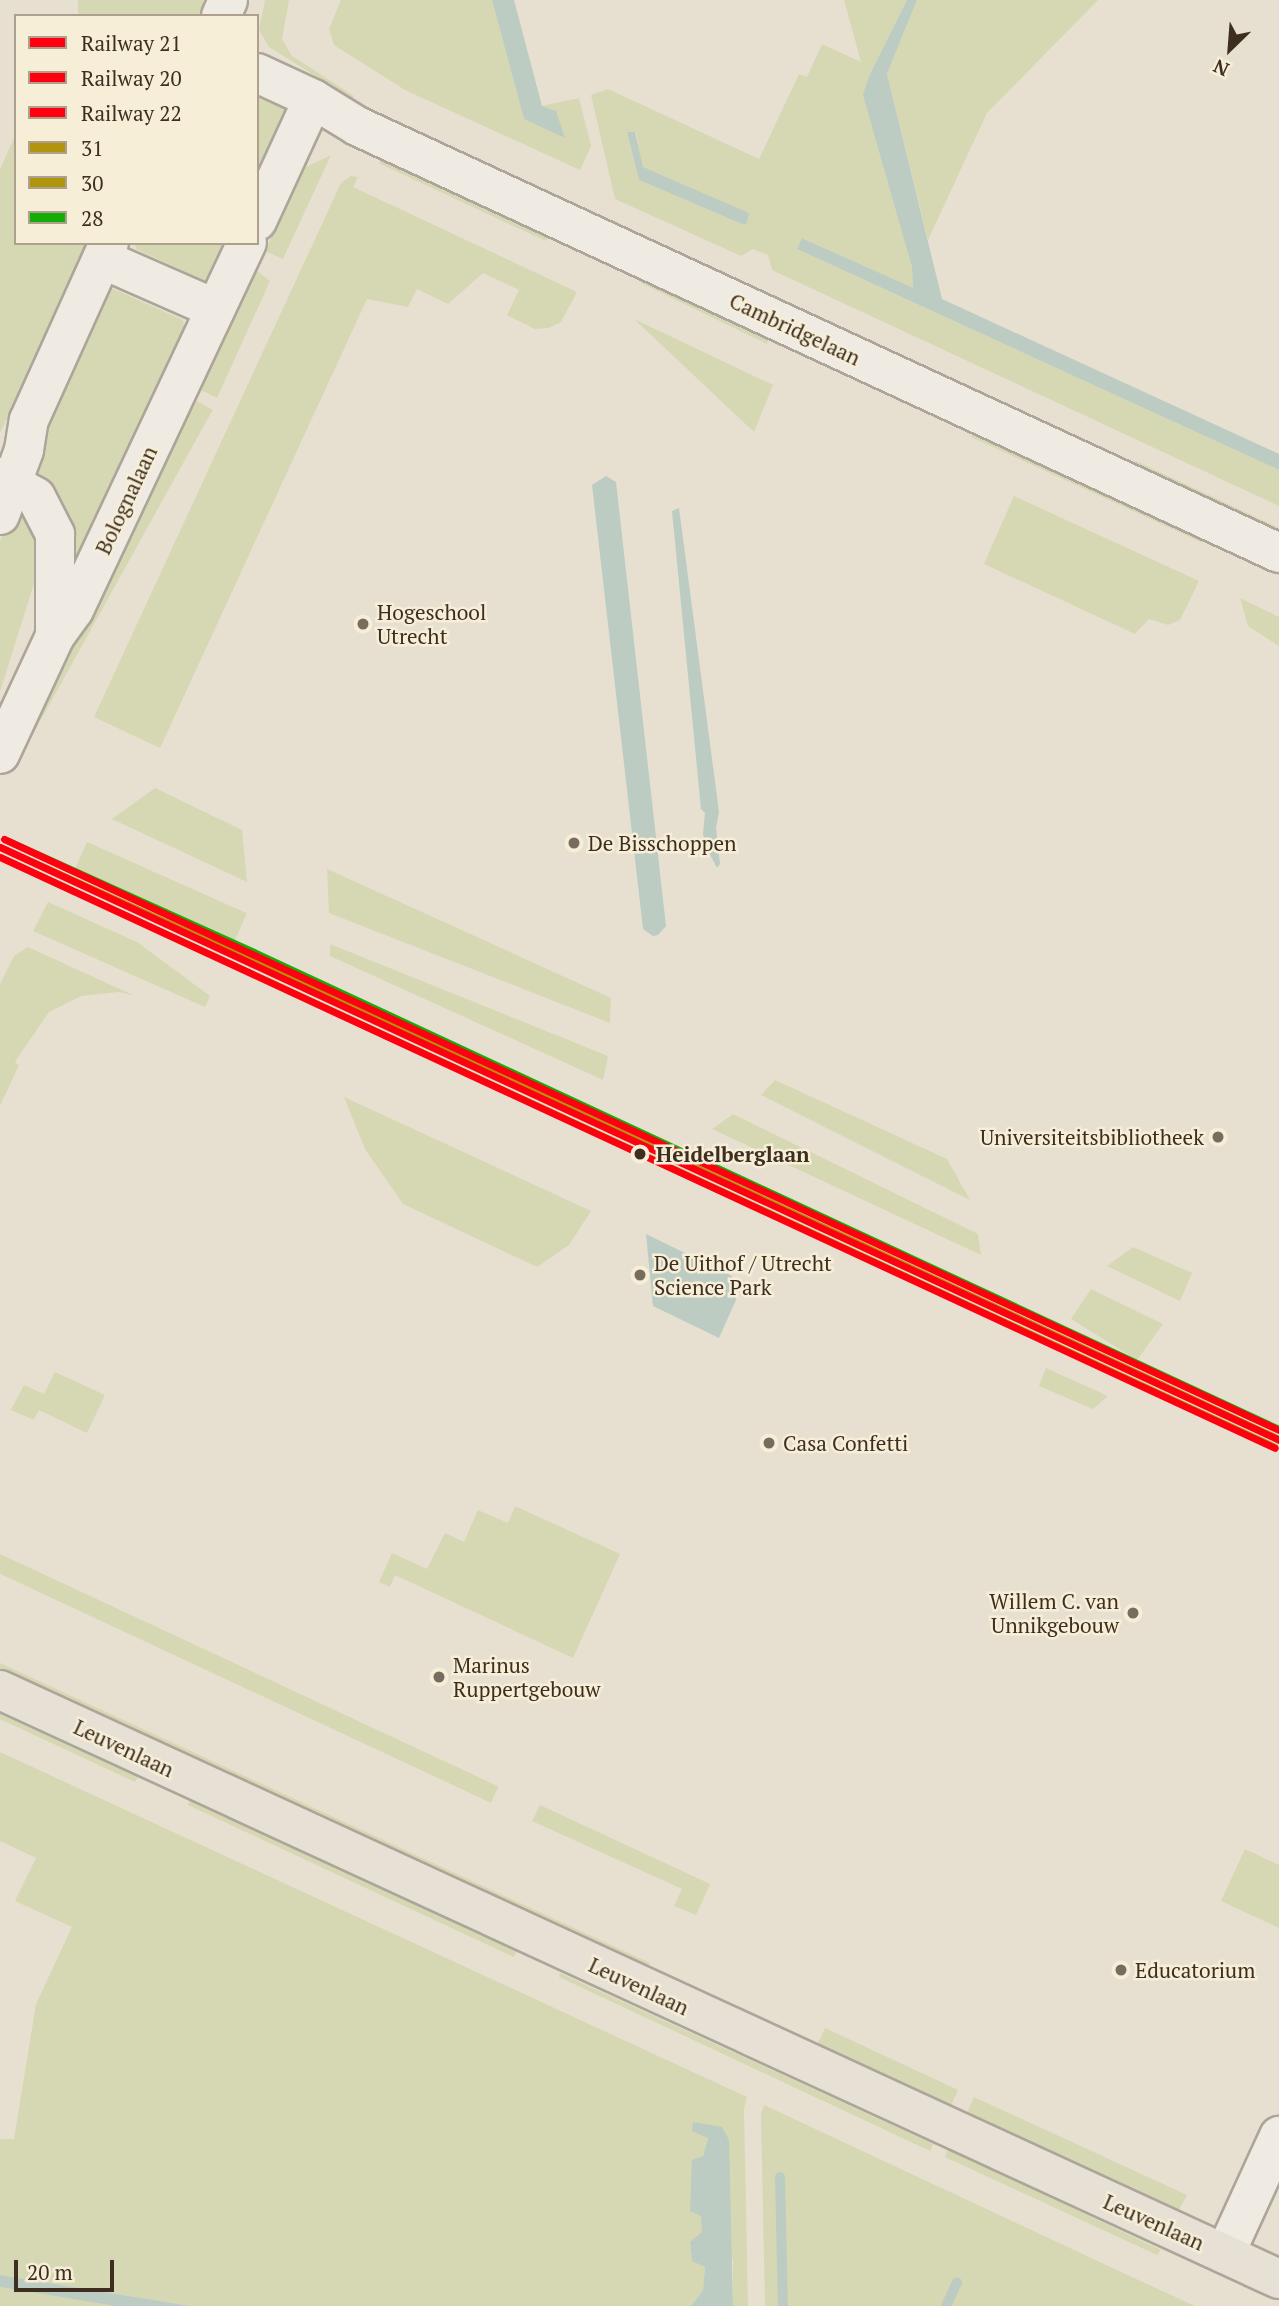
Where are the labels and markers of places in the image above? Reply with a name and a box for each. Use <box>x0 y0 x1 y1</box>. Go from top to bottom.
place label: Hogeschool Utrecht <box>377 599 486 649</box>
marker: Hogeschool Utrecht <box>355 616 371 632</box>
place label: De Bisschoppen <box>588 830 736 856</box>
marker: De Bisschoppen <box>566 835 582 851</box>
place label: Universiteitsbibliotheek <box>980 1124 1204 1150</box>
marker: Universiteitsbibliotheek <box>1210 1129 1226 1145</box>
place label: Heidelberglaan <box>656 1141 810 1167</box>
marker: Heidelberglaan <box>630 1144 650 1164</box>
place label: De Uithof / Utrecht Science Park <box>654 1250 832 1300</box>
marker: De Uithof / Utrecht Science Park <box>632 1267 648 1283</box>
place label: Casa Confetti <box>783 1430 908 1456</box>
marker: Casa Confetti <box>761 1435 777 1451</box>
place label: Willem C. van Unnikgebouw <box>988 1588 1119 1638</box>
marker: Willem C. van Unnikgebouw <box>1125 1605 1141 1621</box>
place label: Marinus Ruppertgebouw <box>453 1652 601 1702</box>
marker: Marinus Ruppertgebouw <box>431 1669 447 1685</box>
place label: Educatorium <box>1135 1957 1255 1983</box>
marker: Educatorium <box>1113 1962 1129 1978</box>

